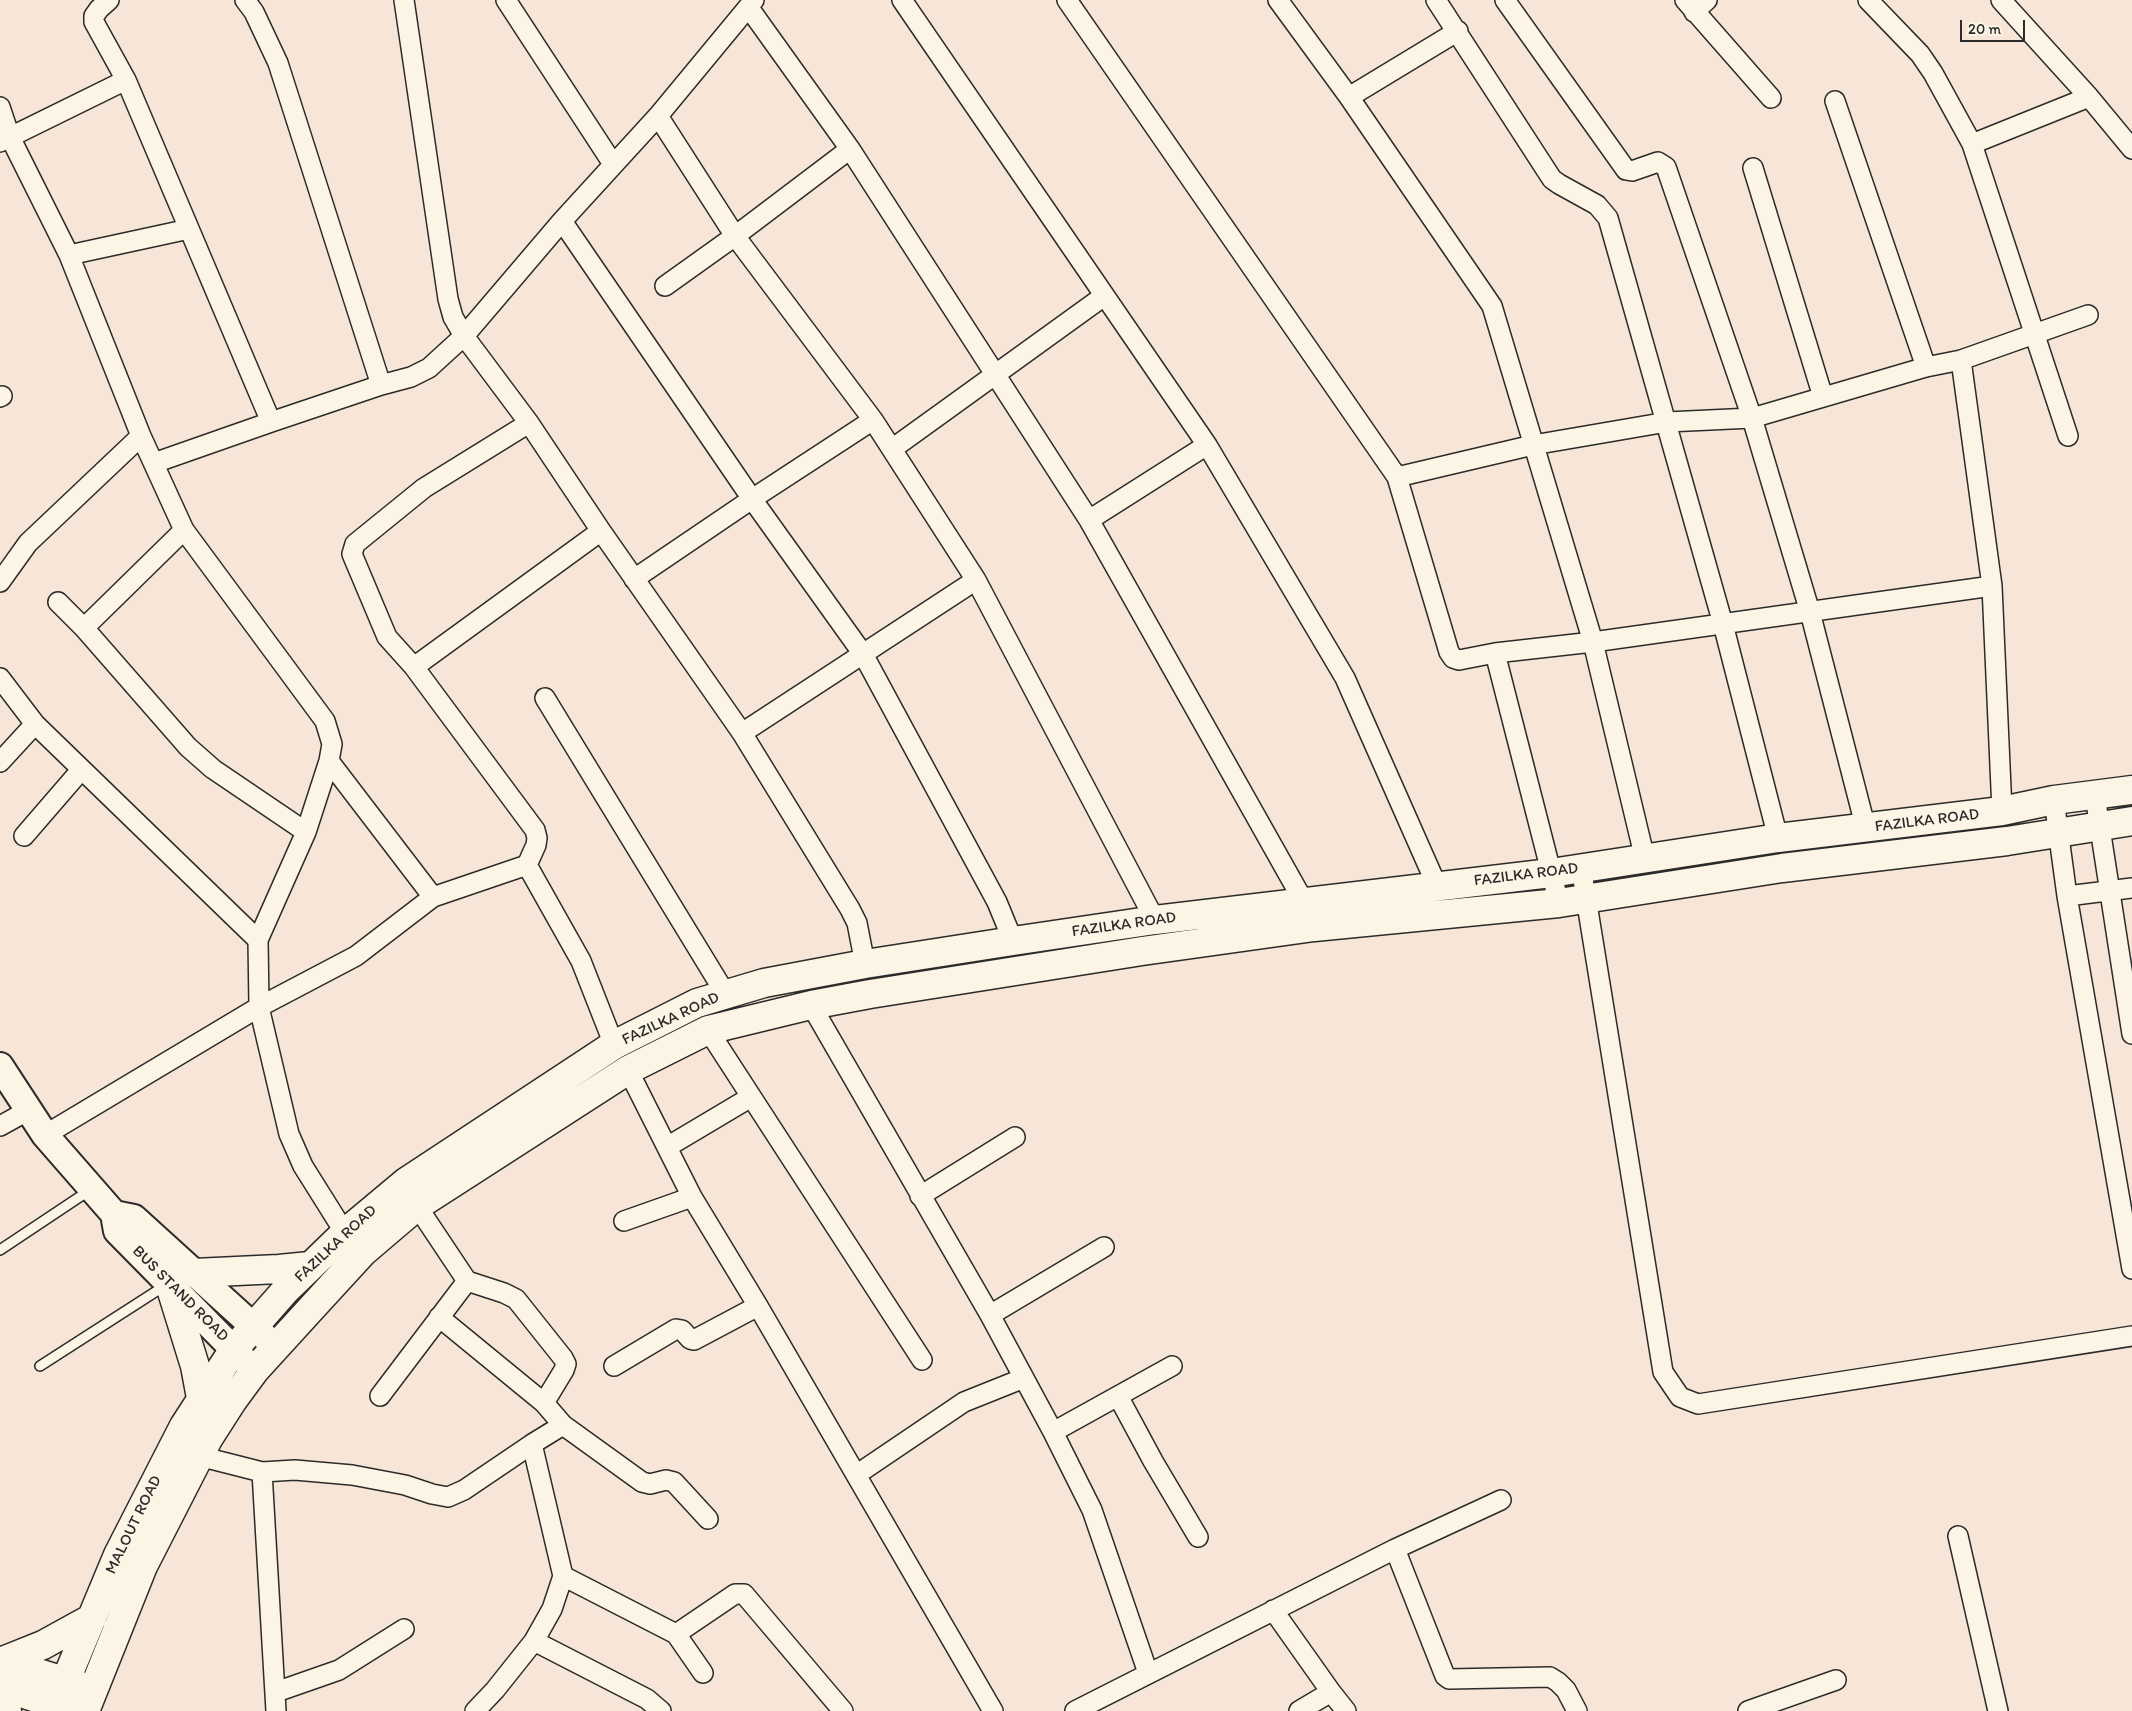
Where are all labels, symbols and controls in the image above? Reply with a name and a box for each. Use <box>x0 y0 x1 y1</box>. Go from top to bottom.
scale bar <box>1962 10 2027 42</box>
text: 20 m <box>1968 20 2001 38</box>
street label: FAZILKA ROAD <box>1874 805 1980 837</box>
street label: FAZILKA ROAD <box>1473 859 1579 891</box>
street label: FAZILKA ROAD <box>1071 908 1177 942</box>
street label: FAZILKA ROAD <box>619 988 723 1050</box>
street label: FAZILKA ROAD <box>291 1201 381 1287</box>
street label: BUS STAND ROAD <box>128 1242 232 1346</box>
street label: MALOUT ROAD <box>102 1473 166 1577</box>

